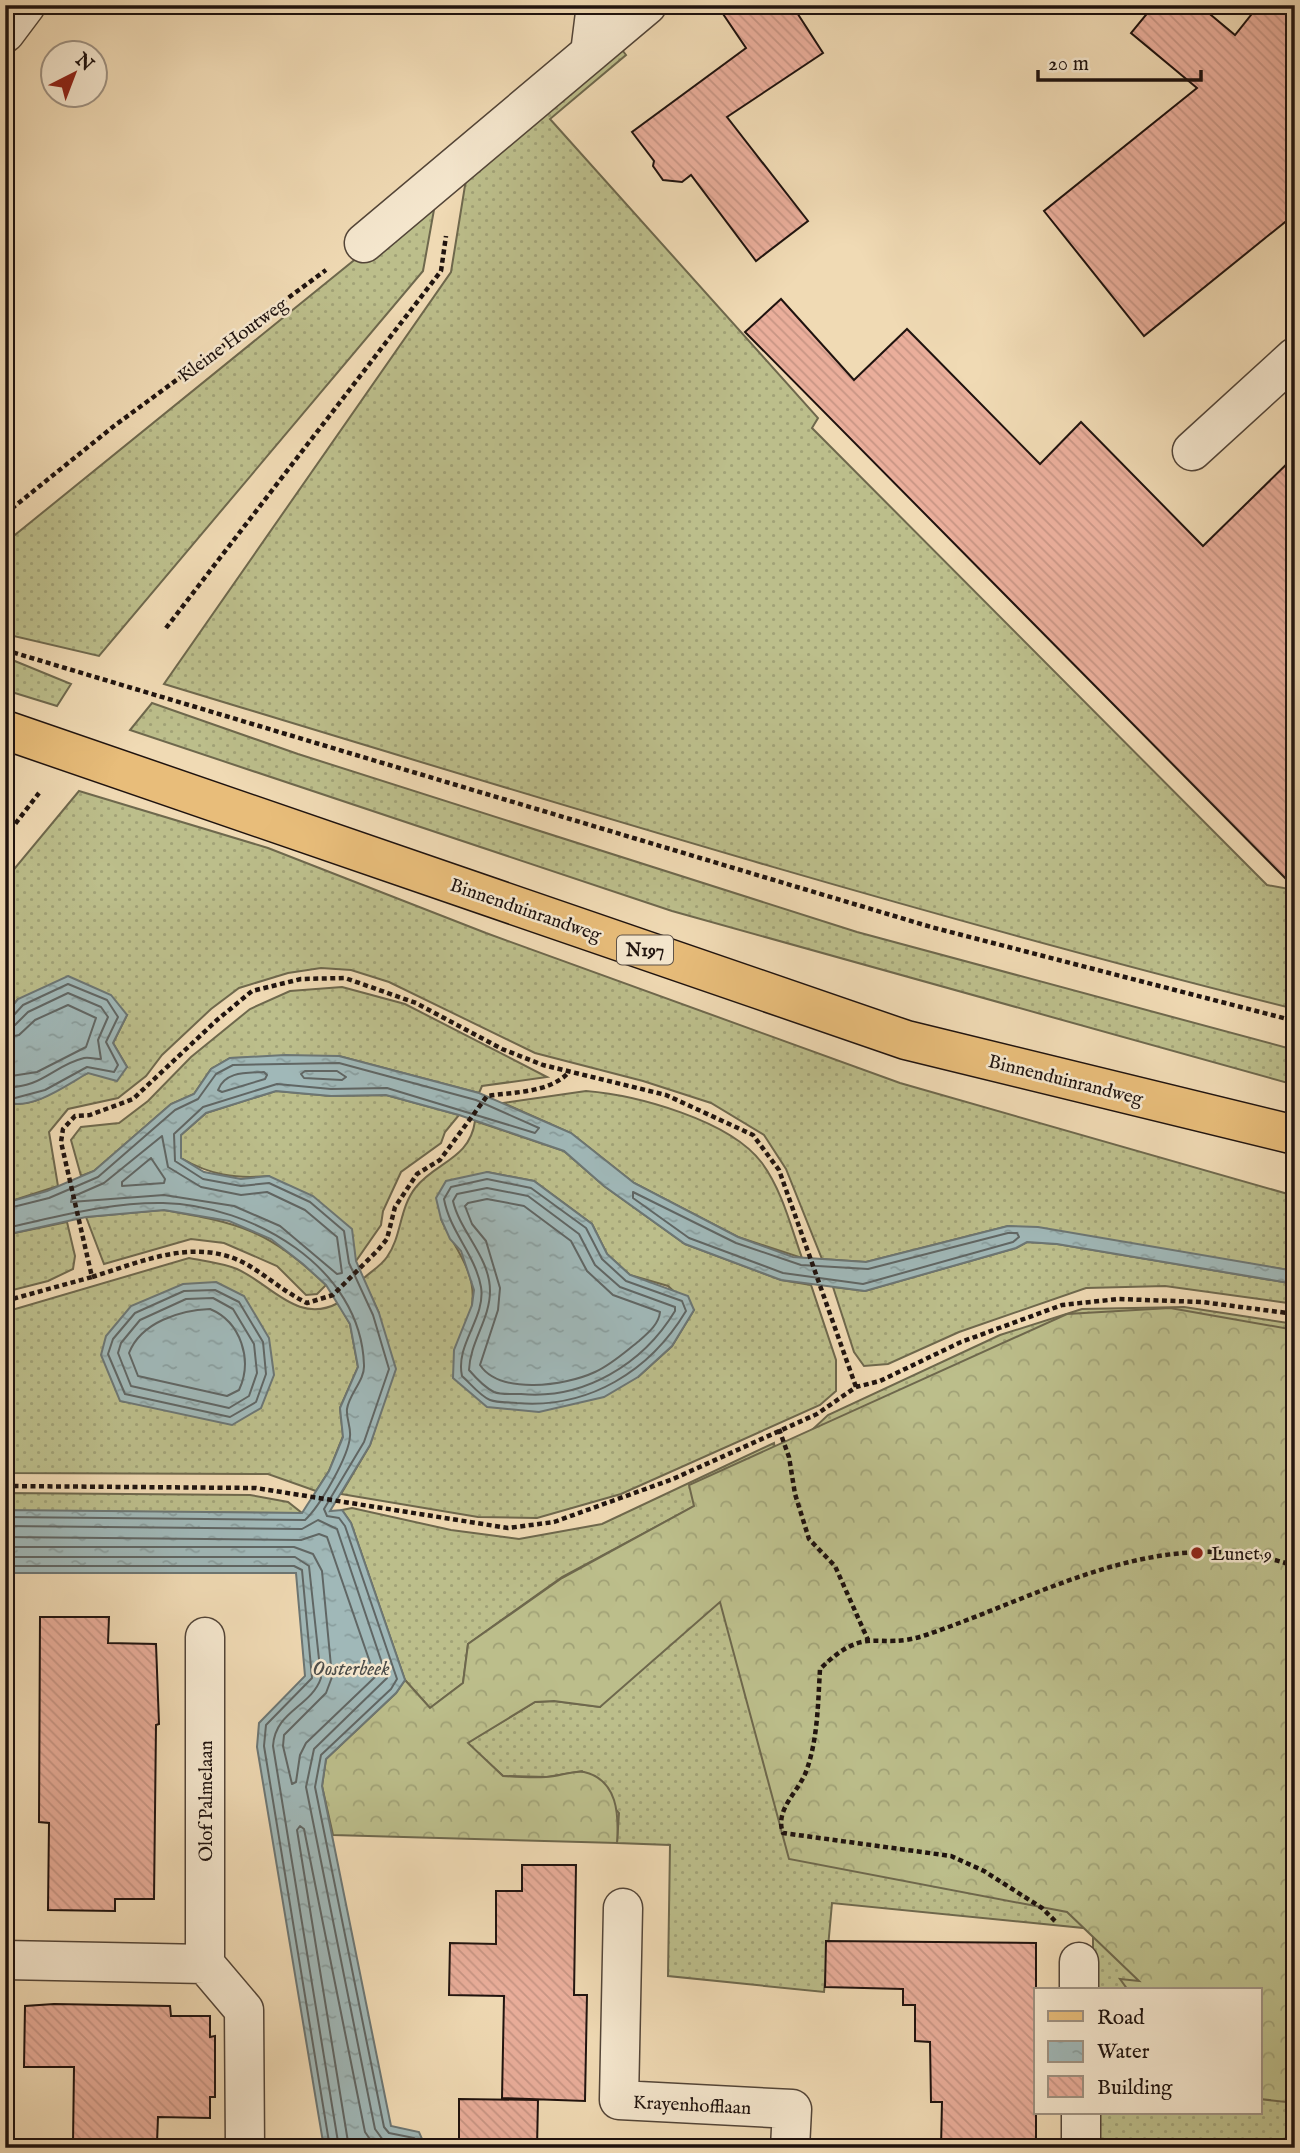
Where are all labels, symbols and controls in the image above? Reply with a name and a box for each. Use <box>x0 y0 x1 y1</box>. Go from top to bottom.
north arrow <box>38 38 108 108</box>
scale bar <box>1038 38 1200 82</box>
text: N <box>69 48 99 78</box>
text: 20 m <box>1048 51 1089 78</box>
street label: Kleine Houtweg <box>174 292 293 388</box>
street label: Binnenduinrandweg <box>446 874 605 948</box>
road number: N197 <box>617 936 673 965</box>
street label: Binnenduinrandweg <box>986 1050 1146 1112</box>
place label: Lunet 9 <box>1211 1543 1272 1567</box>
marker: Lunet 9 <box>1189 1545 1205 1561</box>
water label: Oosterbeek <box>312 1656 390 1683</box>
street label: Olof Palmelaan <box>195 1740 219 1862</box>
legend <box>1034 1988 1262 2114</box>
text: Road <box>1097 2005 1145 2032</box>
text: Water <box>1097 2039 1150 2066</box>
text: Building <box>1097 2075 1173 2102</box>
street label: Krayenhofflaan <box>632 2091 752 2121</box>

